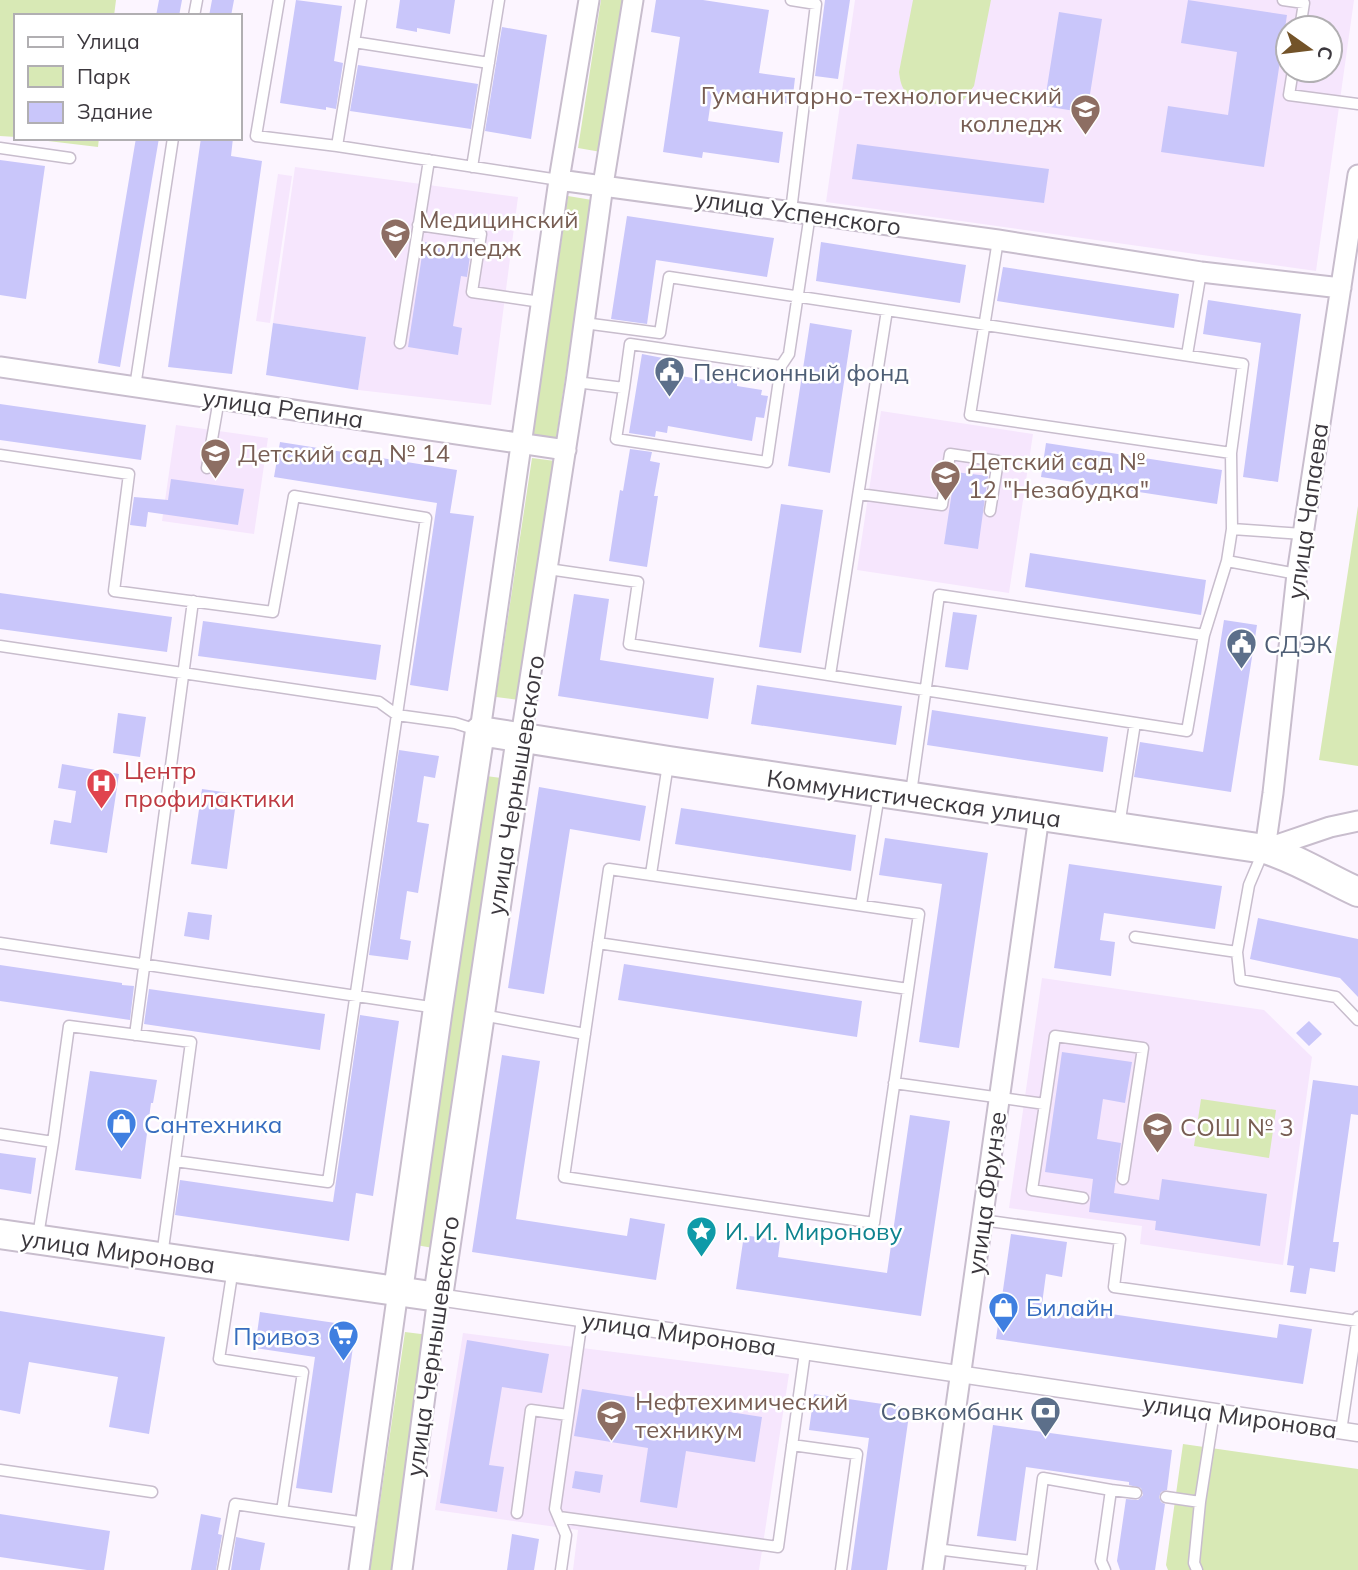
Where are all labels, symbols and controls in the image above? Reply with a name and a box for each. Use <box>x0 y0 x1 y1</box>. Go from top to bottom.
legend <box>14 14 242 140</box>
north arrow <box>1274 14 1344 84</box>
text: Улица <box>76 28 140 54</box>
text: С <box>1312 44 1339 62</box>
text: Парк <box>77 63 131 89</box>
place label: Гуманитарно-технологический колледж <box>701 80 1063 138</box>
school or university icon: Гуманитарно-технологический колледж <box>1068 92 1102 136</box>
text: Здание <box>77 98 153 124</box>
street label: улица Успенского <box>693 183 903 241</box>
place label: Медицинский колледж <box>419 204 579 262</box>
school or university icon: Медицинский колледж <box>379 216 413 260</box>
public building icon: Пенсионный фонд <box>653 355 687 399</box>
place label: Пенсионный фонд <box>693 357 909 387</box>
street label: улица Репина <box>201 382 365 434</box>
street label: улица Чапаева <box>1280 421 1334 601</box>
school or university icon: Детский сад № 14 <box>198 436 232 480</box>
place label: Детский сад № 14 <box>238 438 450 468</box>
place label: Детский сад № 12 "Незабудка" <box>968 446 1149 504</box>
school or university icon: Детский сад № 12 "Незабудка" <box>928 458 962 502</box>
public building icon: СДЭК <box>1224 627 1258 671</box>
place label: СДЭК <box>1264 629 1332 659</box>
street label: улица Чернышевского <box>480 653 550 917</box>
place label: Центр профилактики <box>124 755 295 813</box>
street label: Коммунистическая улица <box>765 763 1063 833</box>
hospital icon: Центр профилактики <box>84 767 118 811</box>
shop icon: Сантехника <box>104 1107 138 1151</box>
place label: Сантехника <box>144 1109 282 1139</box>
street label: улица Фрунзе <box>960 1110 1012 1276</box>
school or university icon: СОШ № 3 <box>1140 1110 1174 1154</box>
place label: СОШ № 3 <box>1180 1112 1294 1142</box>
street label: улица Чернышевского <box>399 1214 465 1478</box>
place icon: И. И. Миронову <box>685 1214 719 1258</box>
place label: И. И. Миронову <box>725 1216 902 1246</box>
street label: улица Миронова <box>19 1223 217 1279</box>
shop icon: Билайн <box>986 1290 1020 1334</box>
place label: Билайн <box>1026 1292 1114 1322</box>
street label: улица Миронова <box>580 1305 778 1361</box>
supermarket icon: Привоз <box>326 1319 360 1363</box>
place label: Привоз <box>233 1321 320 1351</box>
place label: Нефтехимический техникум <box>635 1386 848 1444</box>
street label: улица Миронова <box>1141 1388 1339 1444</box>
bank icon: Совкомбанк <box>1029 1394 1063 1438</box>
place label: Совкомбанк <box>881 1396 1023 1426</box>
school or university icon: Нефтехимический техникум <box>595 1398 629 1442</box>

